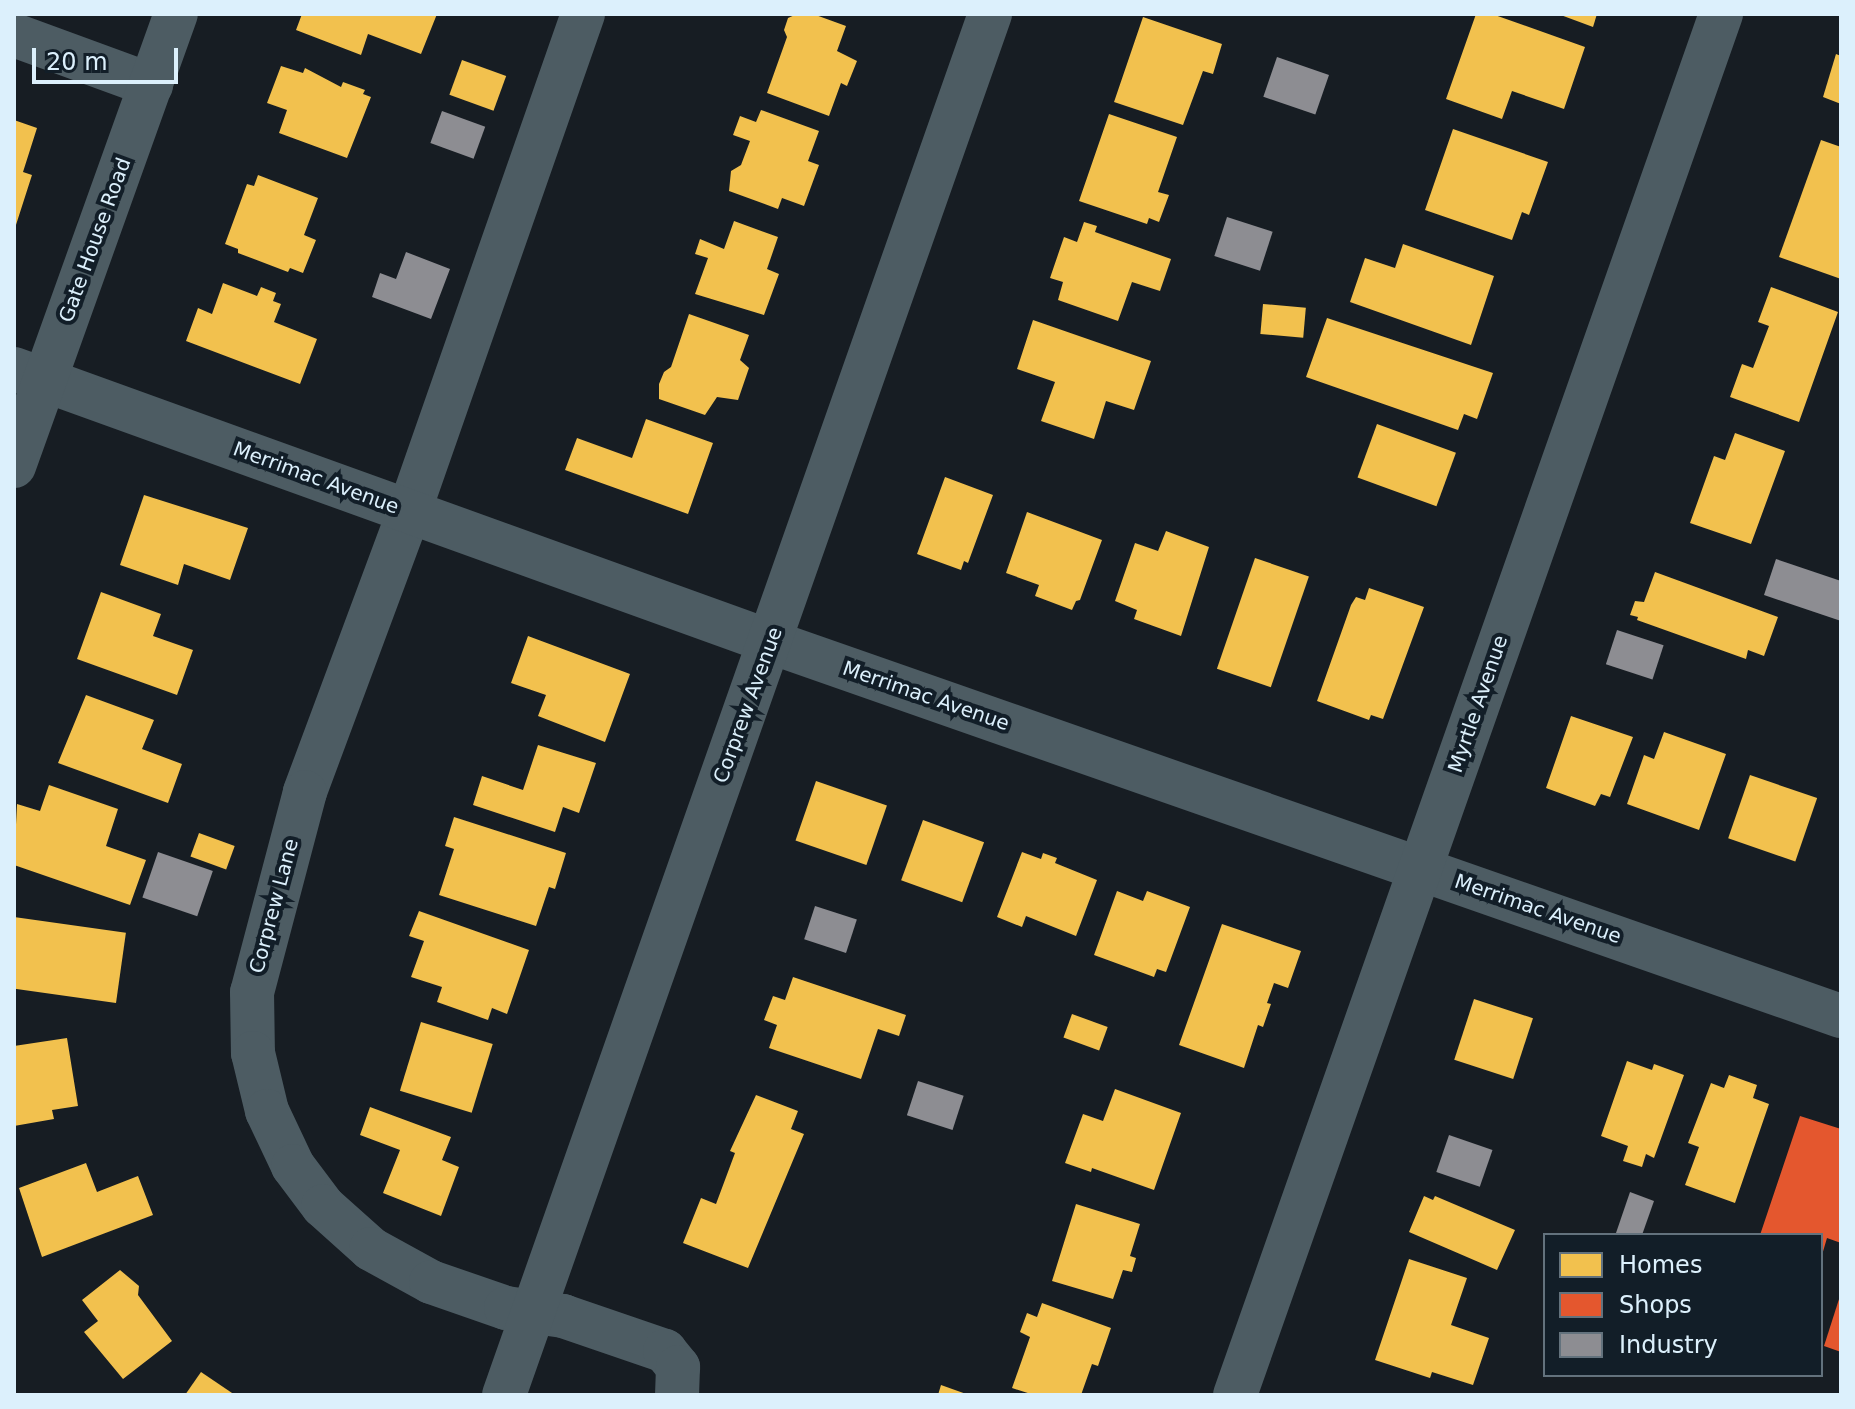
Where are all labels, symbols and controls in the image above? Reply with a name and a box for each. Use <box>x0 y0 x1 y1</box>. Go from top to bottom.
scale bar <box>36 32 182 82</box>
text: 20 m <box>46 48 108 76</box>
street label: Gate House Road <box>54 154 136 326</box>
street label: Merrimac Avenue <box>230 437 402 519</box>
street label: Corprew Avenue <box>709 624 787 786</box>
street label: Myrtle Avenue <box>1443 632 1513 776</box>
street label: Merrimac Avenue <box>840 656 1012 736</box>
street label: Corprew Lane <box>245 836 303 976</box>
street label: Merrimac Avenue <box>1452 869 1624 949</box>
legend <box>1543 1233 1823 1377</box>
text: Homes <box>1619 1251 1702 1279</box>
text: Shops <box>1619 1291 1692 1319</box>
text: Industry <box>1619 1331 1718 1359</box>

